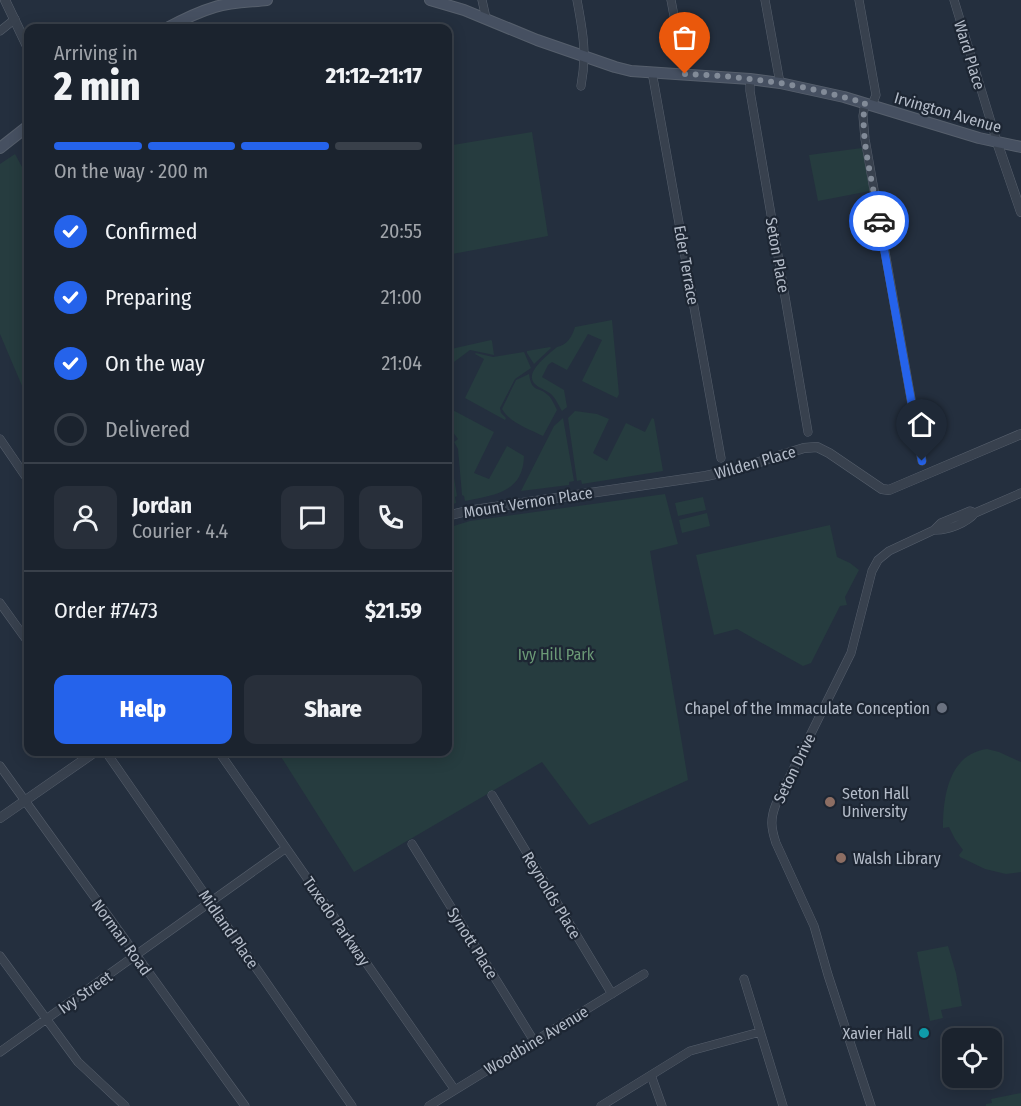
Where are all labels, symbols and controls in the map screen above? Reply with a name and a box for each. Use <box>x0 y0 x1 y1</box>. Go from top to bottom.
pin <box>659 12 710 74</box>
street label: Ward Place <box>950 18 989 92</box>
icon: bag <box>668 21 701 54</box>
text: Arriving in <box>54 41 138 65</box>
text: 21:12–21:17 <box>326 62 422 89</box>
text: 2 min <box>54 64 140 110</box>
street label: Irvington Avenue <box>892 88 1004 137</box>
text: On the way · 200 m <box>54 159 208 183</box>
courier <box>849 191 909 251</box>
icon: car <box>863 205 896 238</box>
icon: check <box>54 215 87 248</box>
street label: Seton Place <box>762 216 793 294</box>
text: Confirmed <box>105 218 198 245</box>
text: 20:55 <box>380 219 422 243</box>
street label: Eder Terrace <box>670 224 703 306</box>
icon: check <box>54 281 87 314</box>
text: Preparing <box>105 284 191 311</box>
text: 21:00 <box>381 285 422 309</box>
icon: check <box>54 347 87 380</box>
text: On the way <box>105 350 205 377</box>
text: 21:04 <box>381 351 422 375</box>
pin <box>896 399 947 461</box>
icon: home <box>905 408 938 441</box>
text: Delivered <box>105 416 190 443</box>
street label: Wilden Place <box>712 442 798 483</box>
street label: Mount Vernon Place <box>462 483 594 522</box>
button: person <box>54 486 117 549</box>
button: chat <box>281 486 344 549</box>
button: phone <box>359 486 422 549</box>
text: Jordan <box>132 492 192 519</box>
text: Courier · 4.4 <box>132 519 228 543</box>
text: Order #7473 <box>54 597 158 624</box>
text: $21.59 <box>365 597 422 624</box>
park label: Ivy Hill Park <box>518 645 595 664</box>
button: Help <box>54 675 232 744</box>
button: Share <box>244 675 422 744</box>
place label: Chapel of the Immaculate Conception <box>685 699 930 718</box>
marker: Chapel of the Immaculate Conception <box>935 701 949 715</box>
street label: Seton Drive <box>769 730 820 806</box>
place label: Seton Hall University <box>842 784 909 821</box>
marker: Seton Hall University <box>823 795 837 809</box>
street label: Reynolds Place <box>518 848 585 942</box>
place label: Walsh Library <box>853 849 942 868</box>
marker: Walsh Library <box>834 851 848 865</box>
street label: Tuxedo Parkway <box>299 873 375 970</box>
street label: Midland Place <box>195 886 263 972</box>
street label: Norman Road <box>88 896 156 979</box>
street label: Synott Place <box>443 904 502 983</box>
street label: Ivy Street <box>55 967 117 1018</box>
street label: Woodbine Avenue <box>481 1002 592 1079</box>
place label: Xavier Hall <box>842 1024 912 1043</box>
marker: Xavier Hall <box>917 1026 931 1040</box>
map controls <box>942 1028 1002 1088</box>
button: locate <box>942 1028 1002 1088</box>

